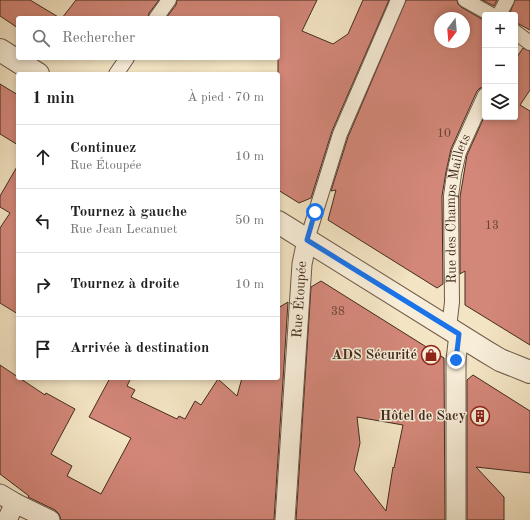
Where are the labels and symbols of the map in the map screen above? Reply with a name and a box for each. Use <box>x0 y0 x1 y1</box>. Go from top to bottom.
north arrow <box>434 12 470 48</box>
house number: 10 <box>437 128 451 140</box>
street label: Rue des Champs Maillets <box>444 132 473 284</box>
route start <box>306 203 324 221</box>
house number: 13 <box>485 220 499 232</box>
street label: Rue Étoupée <box>289 261 309 338</box>
house number: 38 <box>331 306 345 318</box>
shop icon: ADS Sécurité <box>420 344 442 366</box>
place label: ADS Sécurité <box>331 348 417 362</box>
route end <box>447 351 465 369</box>
building icon: Hôtel de Sacy <box>469 405 491 427</box>
place label: Hôtel de Sacy <box>380 409 466 423</box>

